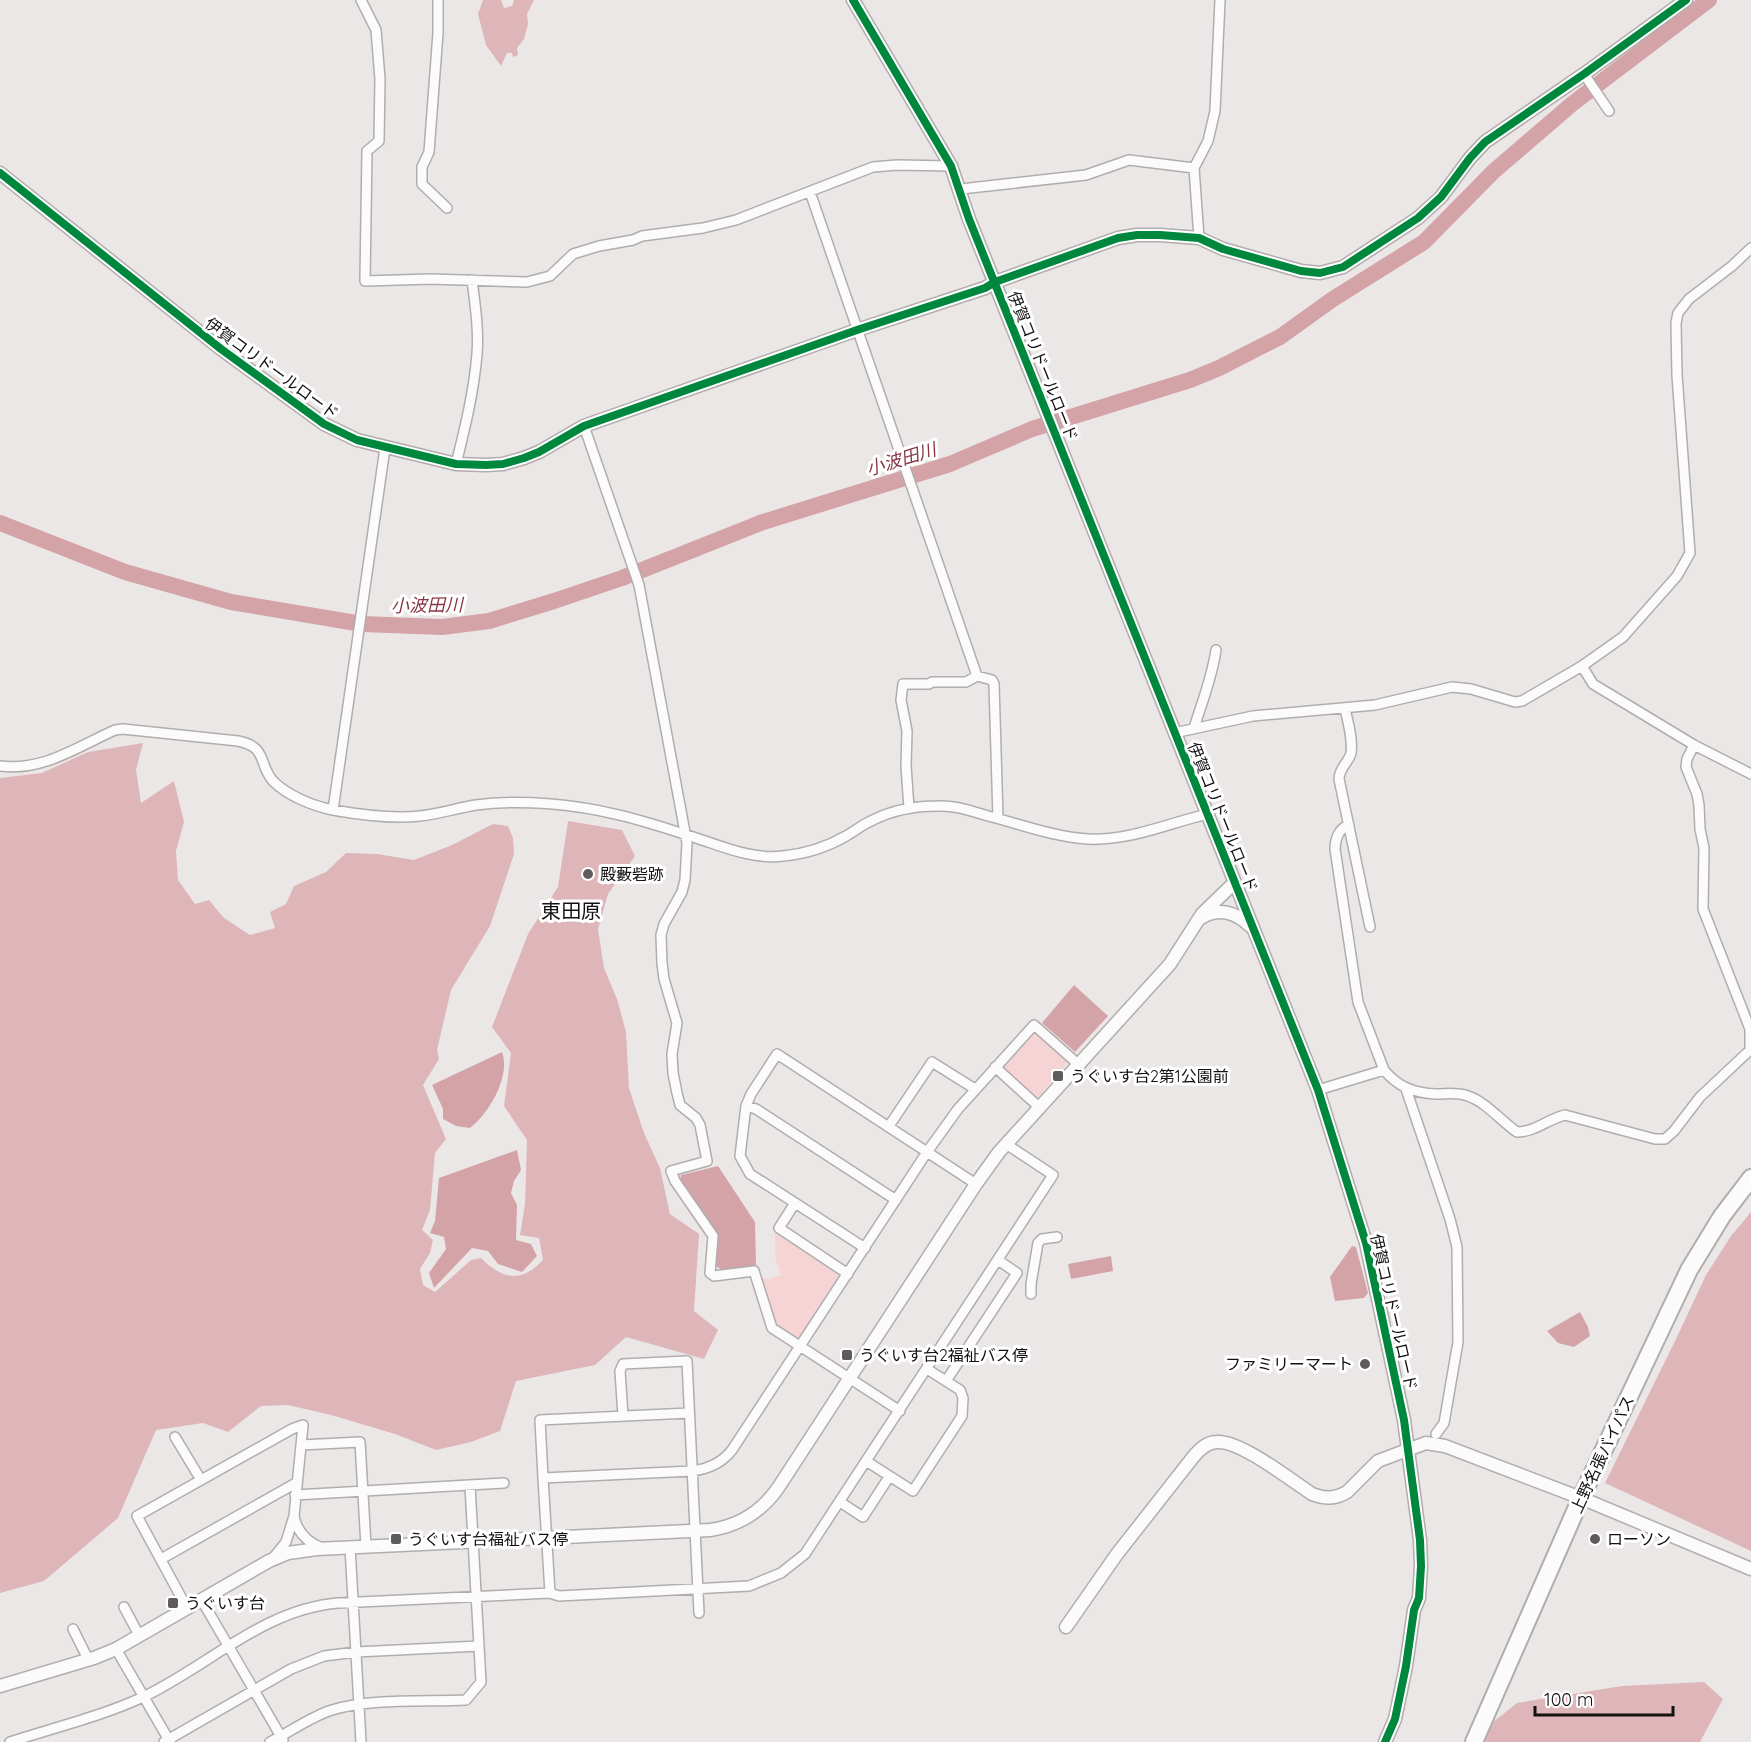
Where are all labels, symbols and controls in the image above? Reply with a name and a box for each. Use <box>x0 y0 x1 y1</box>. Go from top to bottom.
street label: 伊賀コリドールロード <box>1004 288 1082 444</box>
street label: 伊賀コリドールロード <box>201 313 343 423</box>
water label: 小波田川 <box>863 437 941 481</box>
water label: 小波田川 <box>391 593 465 617</box>
street label: 伊賀コリドールロード <box>1184 739 1262 895</box>
place label: 殿藪砦跡 <box>600 864 664 884</box>
marker: 殿藪砦跡 <box>581 867 595 881</box>
district label: 東田原 <box>541 898 601 923</box>
place label: うぐいす台2第1公園前 <box>1070 1066 1229 1086</box>
marker: うぐいす台2第1公園前 <box>1051 1069 1065 1083</box>
street label: 伊賀コリドールロード <box>1366 1232 1422 1392</box>
place label: うぐいす台2福祉バス停 <box>859 1345 1028 1365</box>
marker: うぐいす台2福祉バス停 <box>840 1348 854 1362</box>
place label: ファミリーマート <box>1225 1354 1353 1374</box>
marker: ファミリーマート <box>1358 1357 1372 1371</box>
street label: 上野名張バイパス <box>1566 1392 1638 1516</box>
place label: うぐいす台福祉バス停 <box>408 1529 568 1549</box>
place label: ローソン <box>1607 1529 1671 1549</box>
marker: うぐいす台福祉バス停 <box>389 1532 403 1546</box>
marker: ローソン <box>1588 1532 1602 1546</box>
place label: うぐいす台 <box>185 1593 265 1613</box>
marker: うぐいす台 <box>166 1596 180 1610</box>
scale bar <box>1535 1679 1673 1717</box>
text: 100 m <box>1544 1688 1593 1711</box>

